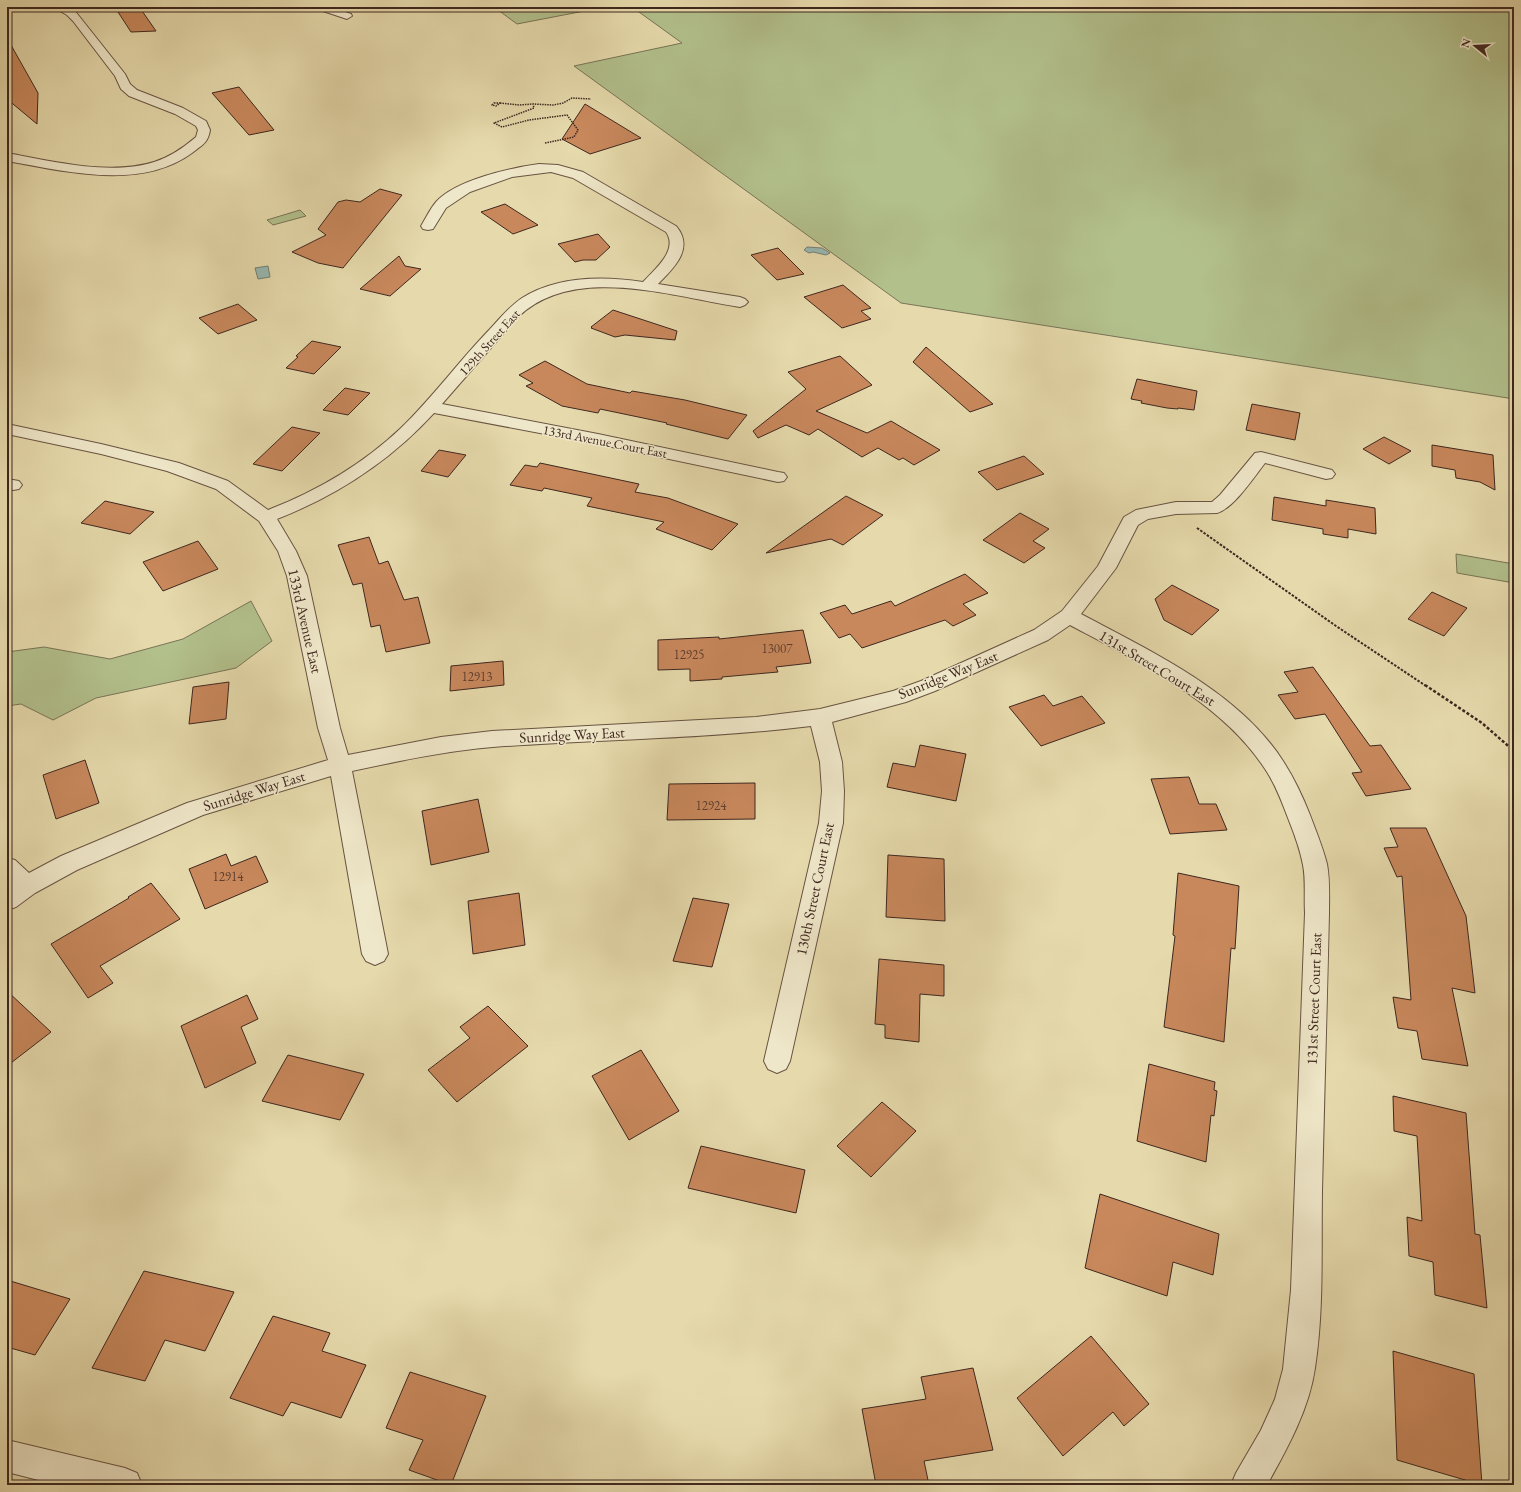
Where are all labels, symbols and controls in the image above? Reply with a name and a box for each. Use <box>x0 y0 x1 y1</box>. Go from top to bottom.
north arrow <box>1455 26 1495 66</box>
text: N <box>1457 36 1474 49</box>
street label: 129th Street East <box>455 306 524 379</box>
street label: 133rd Avenue Court East <box>541 421 668 462</box>
street label: 133rd Avenue East <box>284 567 327 675</box>
street label: 131st Street Court East <box>1096 625 1219 710</box>
house number: 13007 <box>761 640 793 657</box>
house number: 12925 <box>673 646 705 663</box>
street label: Sunridge Way East <box>895 646 1001 703</box>
house number: 12913 <box>461 668 493 685</box>
street label: Sunridge Way East <box>519 722 626 747</box>
street label: Sunridge Way East <box>201 766 307 815</box>
house number: 12924 <box>695 797 727 814</box>
street label: 130th Street Court East <box>791 820 838 957</box>
house number: 12914 <box>212 868 244 885</box>
street label: 131st Street Court East <box>1302 932 1325 1065</box>

